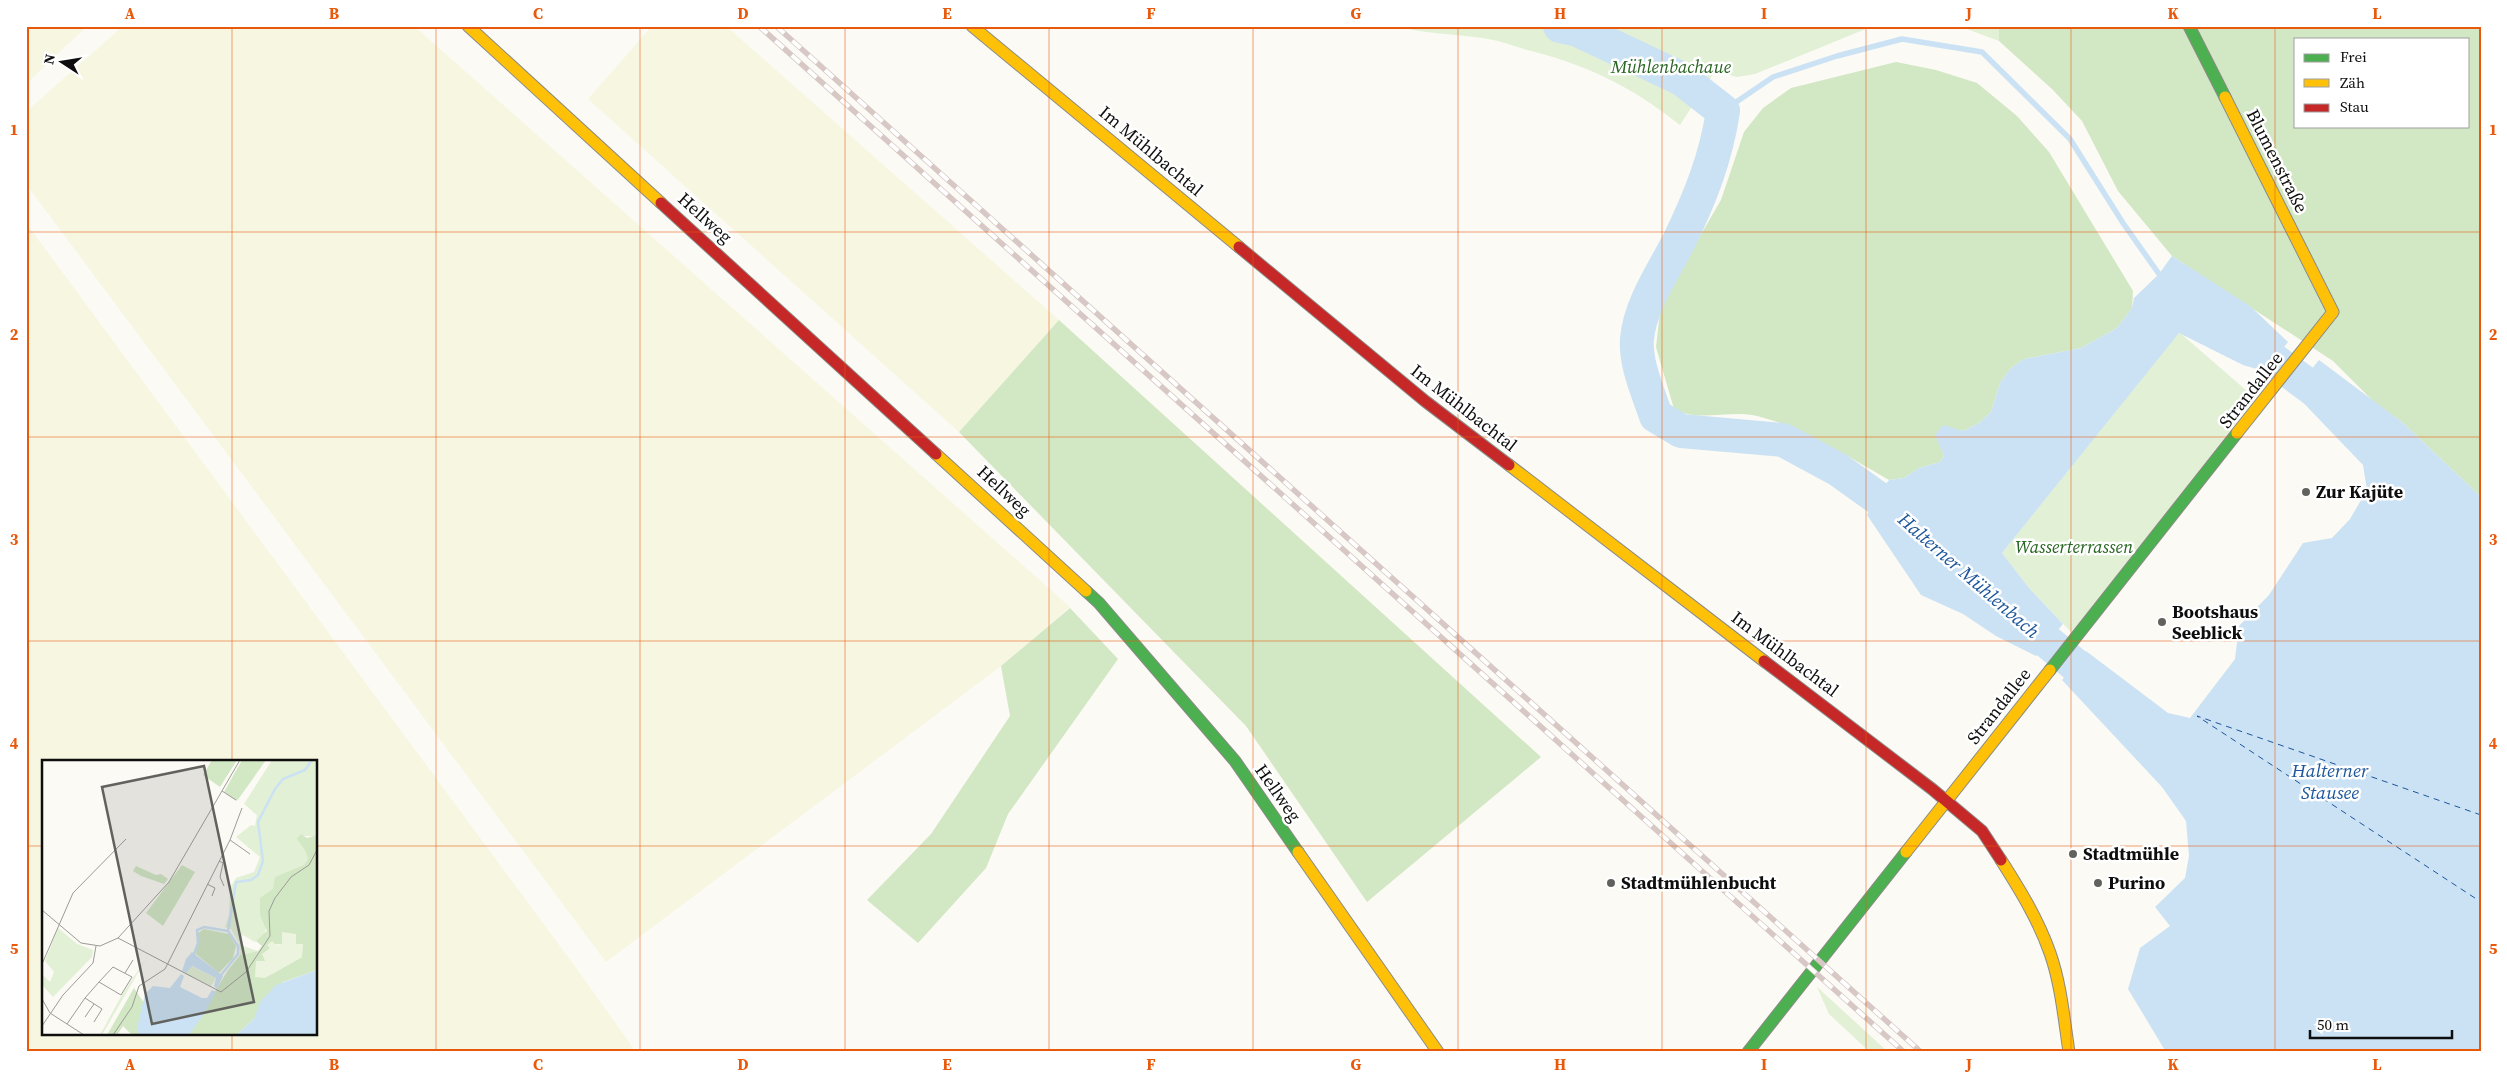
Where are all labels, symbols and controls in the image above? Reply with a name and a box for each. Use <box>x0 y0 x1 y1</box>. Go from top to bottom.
text: A <box>125 2 136 24</box>
text: B <box>329 2 340 24</box>
text: C <box>533 2 543 24</box>
text: D <box>737 2 749 24</box>
text: E <box>942 2 952 24</box>
text: F <box>1146 2 1156 24</box>
text: G <box>1351 2 1362 24</box>
text: H <box>1554 2 1566 24</box>
text: I <box>1761 2 1767 24</box>
text: J <box>1965 2 1972 24</box>
text: K <box>2167 2 2179 24</box>
text: L <box>2372 2 2382 24</box>
north arrow <box>38 38 88 88</box>
legend <box>2294 38 2470 128</box>
text: Frei <box>2340 46 2367 67</box>
text: N <box>38 52 60 66</box>
park label: Mühlenbachaue <box>1610 54 1732 79</box>
text: Zäh <box>2340 72 2365 93</box>
text: Stau <box>2340 96 2369 117</box>
street label: Im Mühlbachtal <box>1094 100 1209 202</box>
street label: Blumenstraße <box>2241 105 2314 217</box>
text: 1 <box>10 118 18 140</box>
text: 1 <box>2489 118 2497 140</box>
street label: Hellweg <box>673 186 738 249</box>
text: 2 <box>10 323 19 345</box>
text: 2 <box>2489 323 2498 345</box>
street label: Strandallee <box>2213 346 2288 433</box>
street label: Im Mühlbachtal <box>1406 358 1523 457</box>
street label: Hellweg <box>972 459 1037 522</box>
place label: Zur Kajüte <box>2316 479 2403 504</box>
marker: Zur Kajüte <box>2300 486 2312 498</box>
water label: Halterner Mühlenbach <box>1892 506 2046 644</box>
text: 3 <box>10 528 19 550</box>
text: 3 <box>2489 528 2498 550</box>
park label: Wasserterrassen <box>2015 534 2133 559</box>
place label: Bootshaus Seeblick <box>2172 599 2258 645</box>
street label: Im Mühlbachtal <box>1726 605 1844 702</box>
marker: Bootshaus Seeblick <box>2156 616 2168 628</box>
street label: Strandallee <box>1961 662 2036 749</box>
text: 4 <box>10 732 19 754</box>
text: 4 <box>2489 732 2498 754</box>
water label: Halterner Stausee <box>2291 757 2370 805</box>
street label: Hellweg <box>1249 759 1307 827</box>
inset map <box>42 760 318 1036</box>
place label: Stadtmühle <box>2083 841 2179 866</box>
marker: Stadtmühle <box>2067 848 2079 860</box>
place label: Stadtmühlenbucht <box>1621 870 1777 895</box>
place label: Purino <box>2108 870 2165 895</box>
marker: Stadtmühlenbucht <box>1605 877 1617 889</box>
marker: Purino <box>2092 877 2104 889</box>
text: 5 <box>10 937 19 959</box>
text: 5 <box>2489 937 2498 959</box>
scale bar <box>2310 1008 2452 1040</box>
text: 50 m <box>2317 1014 2349 1035</box>
text: A <box>125 1053 136 1075</box>
text: B <box>329 1053 340 1075</box>
text: C <box>533 1053 543 1075</box>
text: D <box>737 1053 749 1075</box>
text: E <box>942 1053 952 1075</box>
text: F <box>1146 1053 1156 1075</box>
text: G <box>1351 1053 1362 1075</box>
text: H <box>1554 1053 1566 1075</box>
text: I <box>1761 1053 1767 1075</box>
text: J <box>1965 1053 1972 1075</box>
text: K <box>2167 1053 2179 1075</box>
text: L <box>2372 1053 2382 1075</box>

